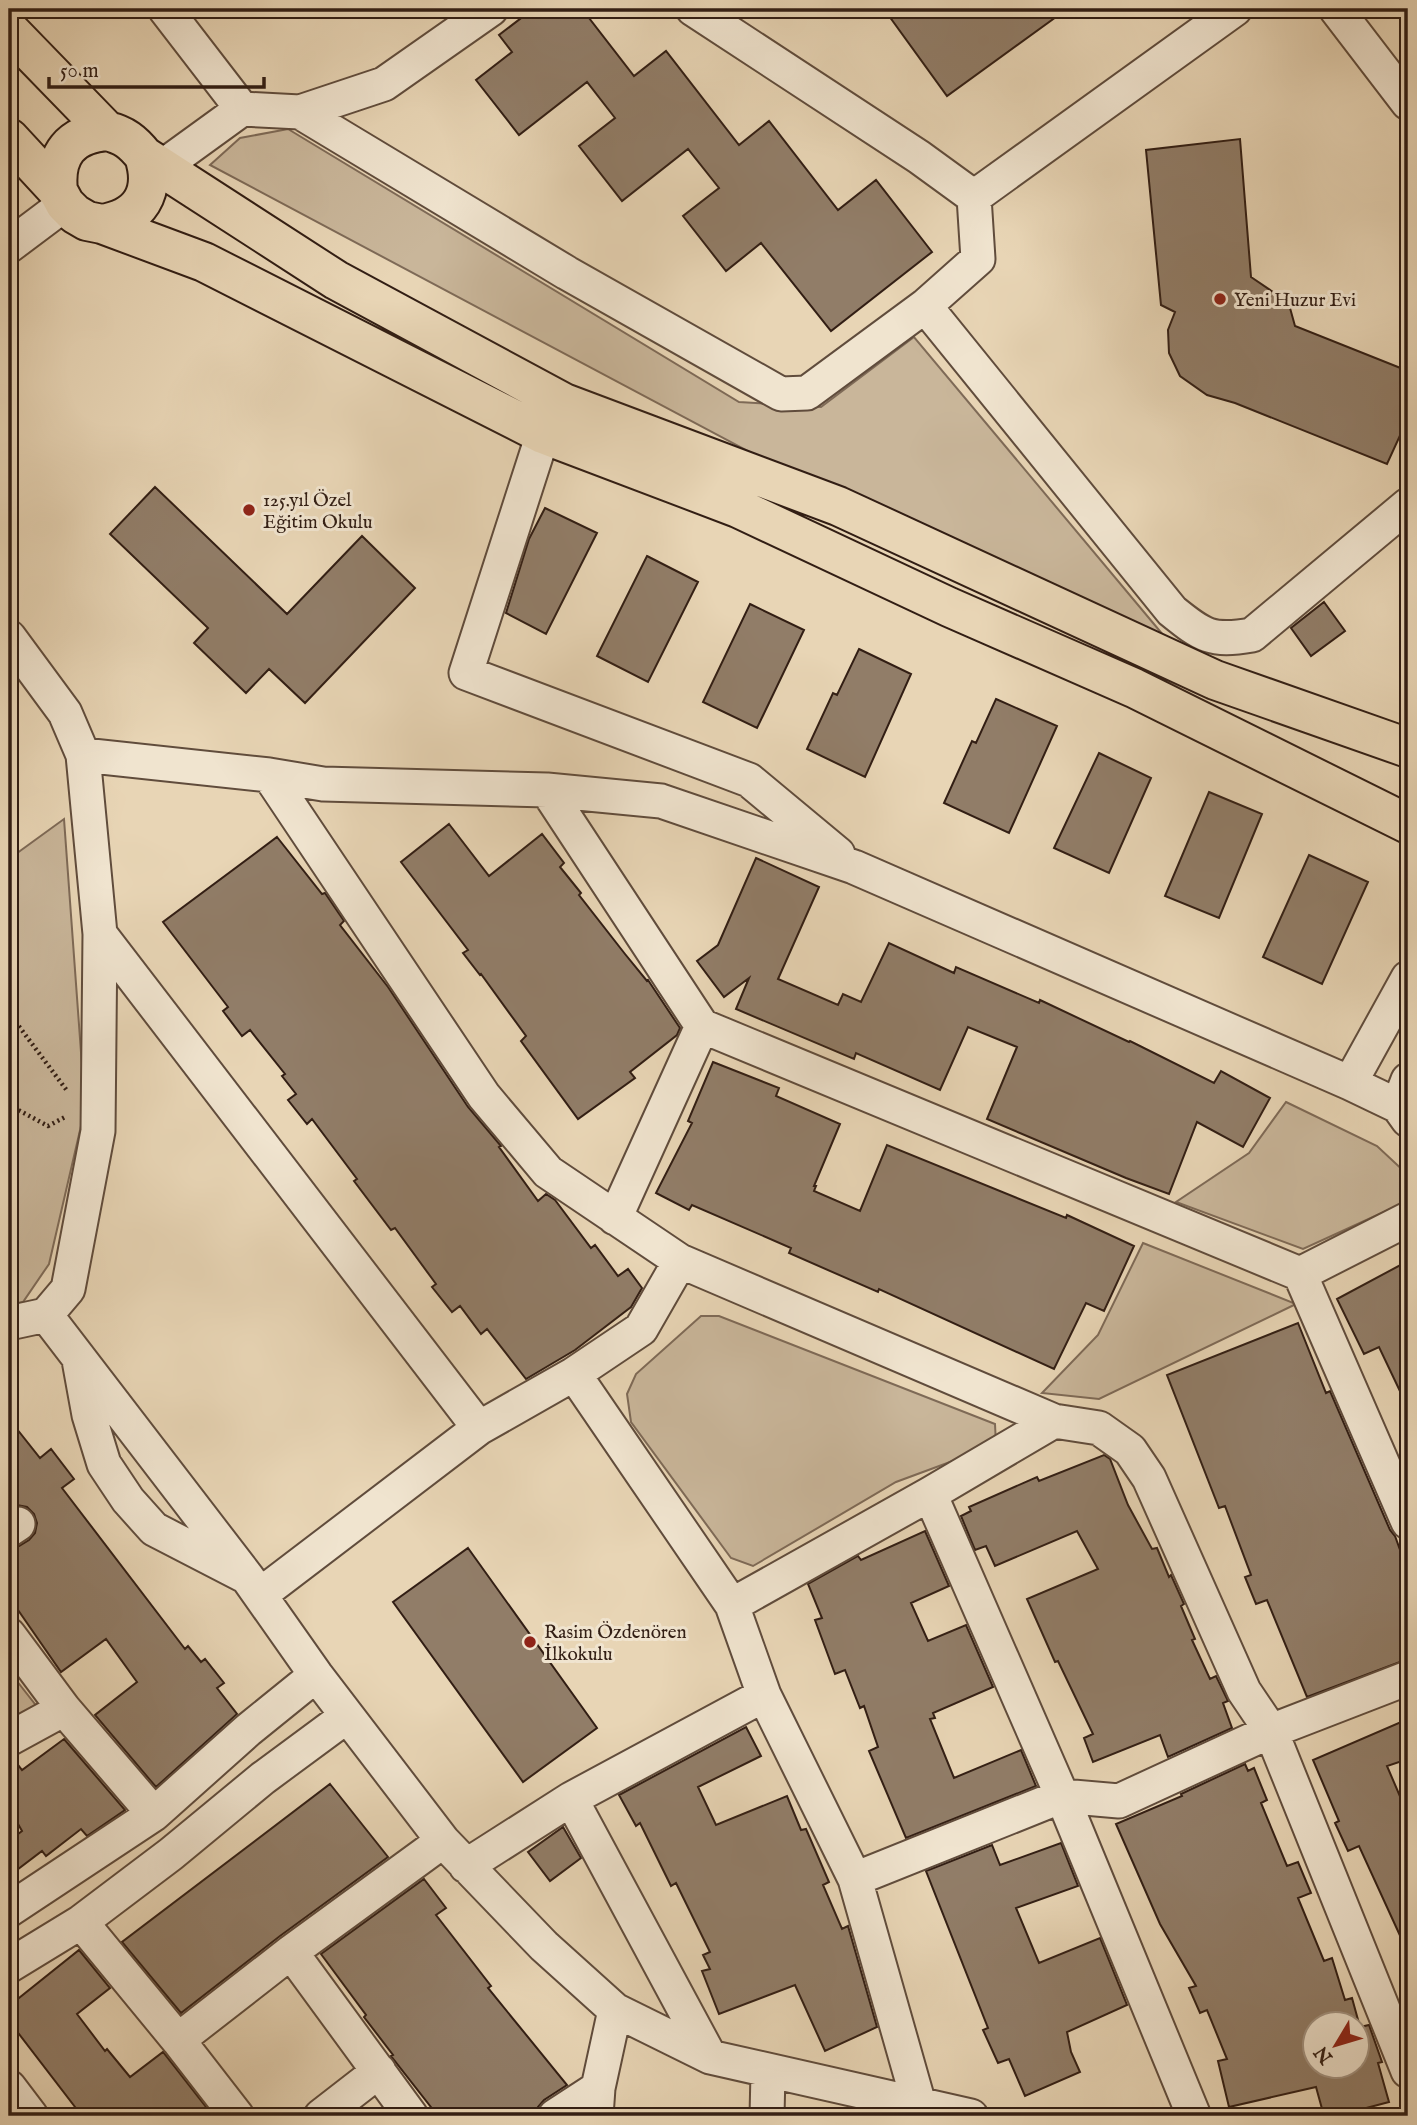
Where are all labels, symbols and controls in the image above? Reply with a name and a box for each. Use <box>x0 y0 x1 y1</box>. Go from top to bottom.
scale bar <box>49 46 264 90</box>
text: 50 m <box>60 58 99 85</box>
place label: Yeni Huzur Evi <box>1234 289 1356 313</box>
marker: Yeni Huzur Evi <box>1212 291 1228 307</box>
place label: 125.yıl Özel Eğitim Okulu <box>263 489 373 535</box>
marker: 125.yıl Özel Eğitim Okulu <box>241 502 257 518</box>
place label: Rasim Özdenören İlkokulu <box>544 1621 687 1667</box>
marker: Rasim Özdenören İlkokulu <box>522 1634 538 1650</box>
north arrow <box>1302 2010 1372 2080</box>
text: N <box>1309 2040 1339 2069</box>

